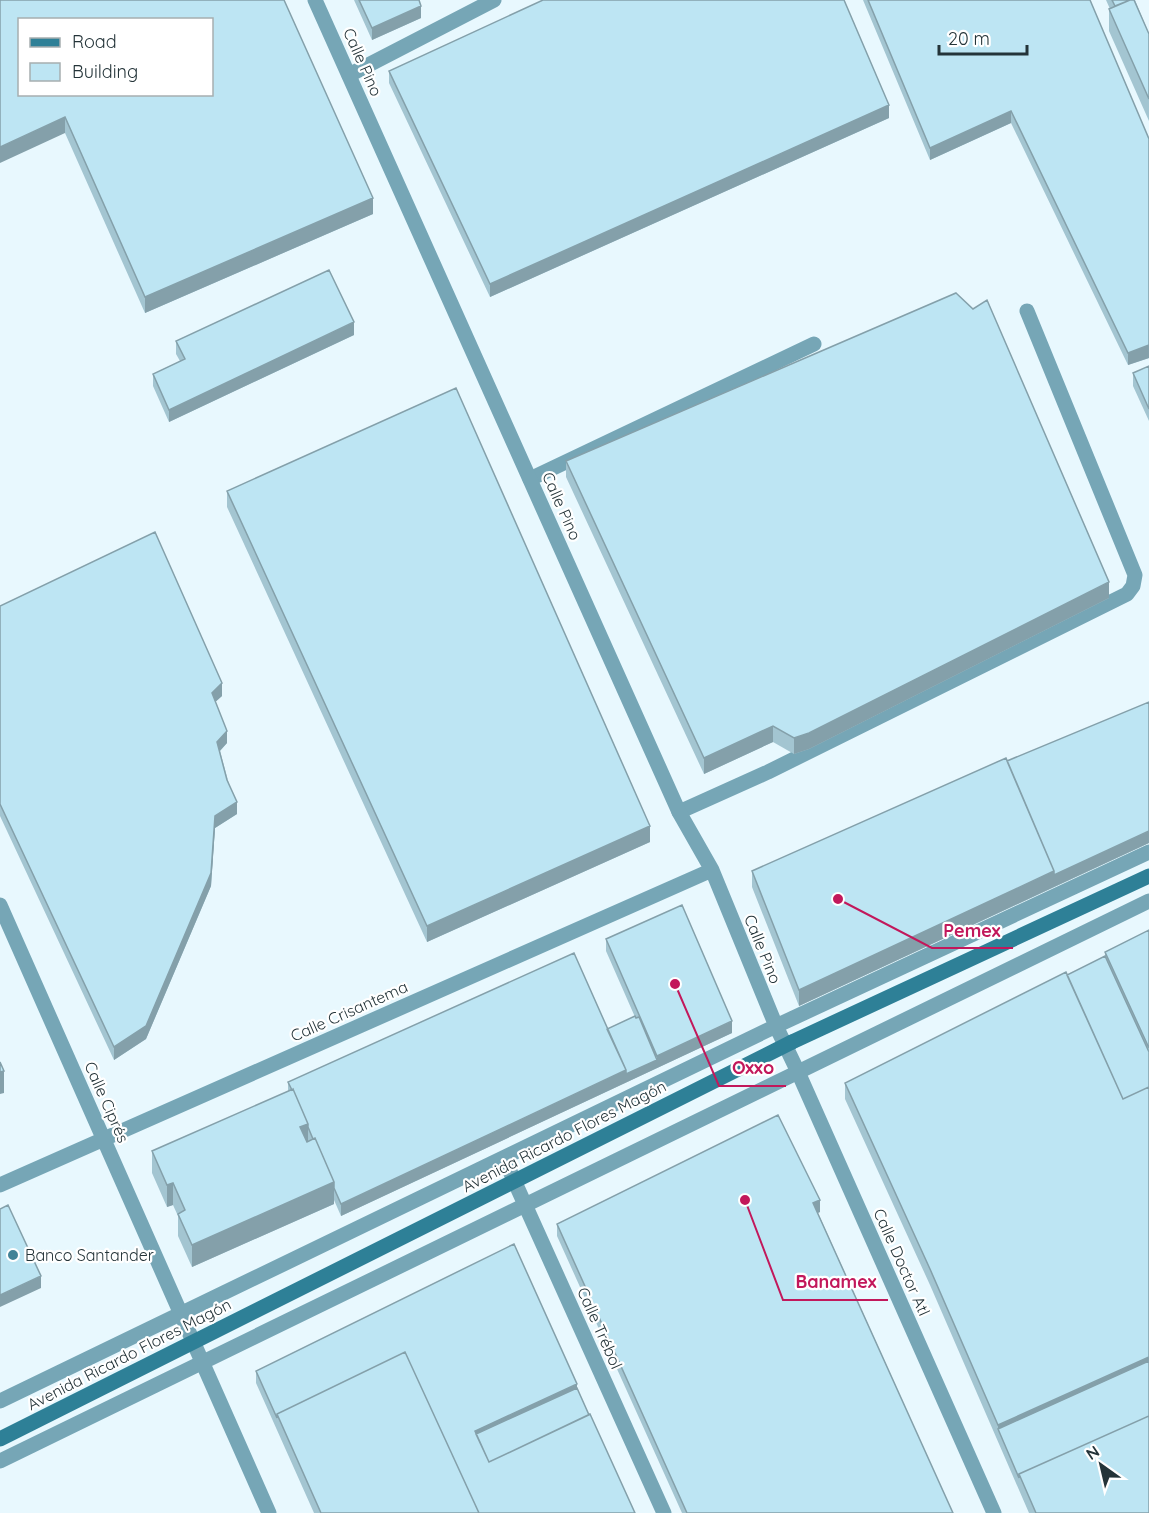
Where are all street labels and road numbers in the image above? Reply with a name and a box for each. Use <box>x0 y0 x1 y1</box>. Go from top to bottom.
street label: Calle Pino <box>339 25 387 99</box>
street label: Calle Pino <box>538 469 586 543</box>
street label: Calle Pino <box>740 912 786 986</box>
street label: Calle Crisantema <box>287 976 411 1046</box>
street label: Calle Ciprés <box>80 1058 134 1146</box>
street label: Avenida Ricardo Flores Magón <box>459 1076 669 1196</box>
street label: Calle Doctor Atl <box>869 1205 935 1319</box>
street label: Calle Trébol <box>573 1284 627 1372</box>
street label: Avenida Ricardo Flores Magón <box>24 1294 234 1414</box>

